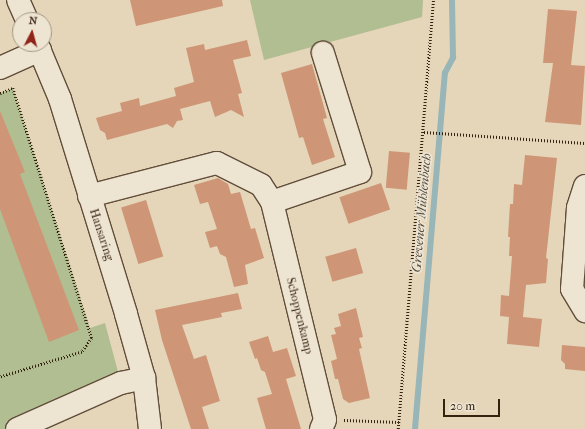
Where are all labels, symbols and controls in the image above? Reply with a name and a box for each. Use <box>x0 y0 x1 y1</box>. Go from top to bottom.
north arrow <box>12 12 52 52</box>
text: N <box>28 14 38 27</box>
water label: Grevener Mühlenbach <box>409 153 435 273</box>
street label: Hansaring <box>86 207 116 263</box>
street label: Schoppenkamp <box>283 276 315 356</box>
scale bar <box>445 391 502 417</box>
text: 20 m <box>450 399 475 413</box>

